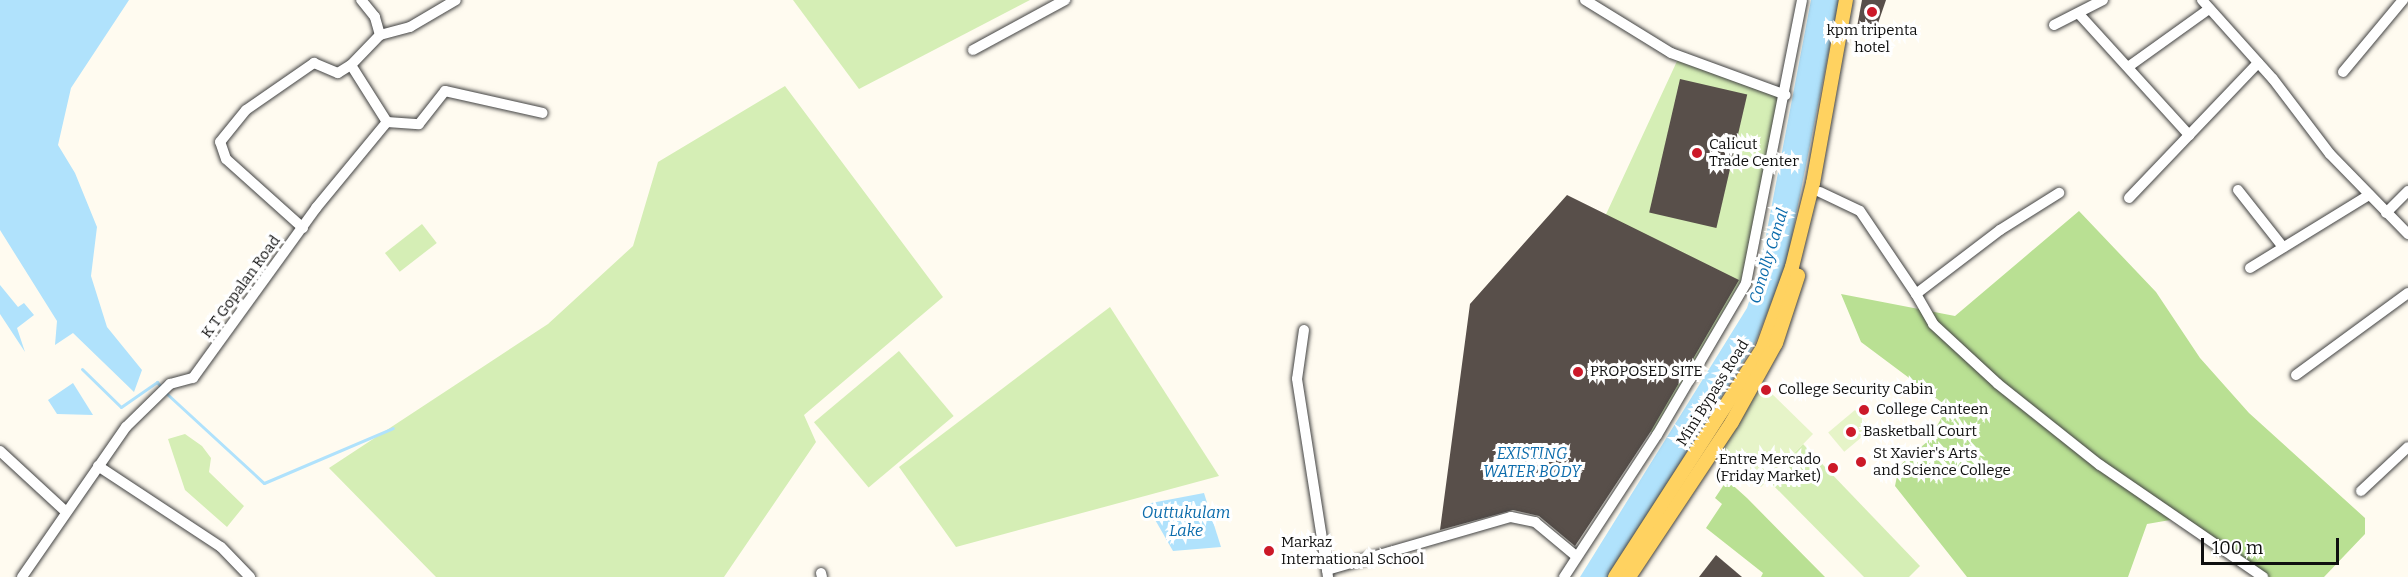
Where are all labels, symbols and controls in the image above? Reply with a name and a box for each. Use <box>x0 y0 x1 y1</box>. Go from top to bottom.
marker: kpm tripenta hotel <box>1865 5 1879 19</box>
place label: kpm tripenta hotel <box>1827 21 1917 56</box>
place label: Calicut Trade Center <box>1709 135 1799 170</box>
marker: Calicut Trade Center <box>1690 146 1704 160</box>
water label: Conolly Canal <box>1745 206 1793 306</box>
street label: K T Gopalan Road <box>198 232 284 342</box>
street label: Mini Bypass Road <box>1673 337 1753 449</box>
place label: PROPOSED SITE <box>1590 363 1703 381</box>
marker: PROPOSED SITE <box>1571 365 1585 379</box>
place label: College Security Cabin <box>1778 381 1933 399</box>
marker: College Security Cabin <box>1759 383 1773 397</box>
place label: College Canteen <box>1876 401 1988 419</box>
marker: College Canteen <box>1857 403 1871 417</box>
place label: Basketball Court <box>1863 423 1977 441</box>
marker: Basketball Court <box>1844 425 1858 439</box>
water label: EXISTING WATER BODY <box>1483 444 1581 482</box>
place label: St Xavier's Arts and Science College <box>1873 444 2011 479</box>
place label: Entre Mercado (Friday Market) <box>1716 450 1821 485</box>
marker: St Xavier's Arts and Science College <box>1854 455 1868 469</box>
marker: Entre Mercado (Friday Market) <box>1826 461 1840 475</box>
water label: Outtukulam Lake <box>1142 503 1230 541</box>
scale bar <box>2204 526 2342 564</box>
place label: Markaz International School <box>1281 533 1424 568</box>
text: 100 m <box>2212 537 2263 559</box>
marker: Markaz International School <box>1262 544 1276 558</box>

